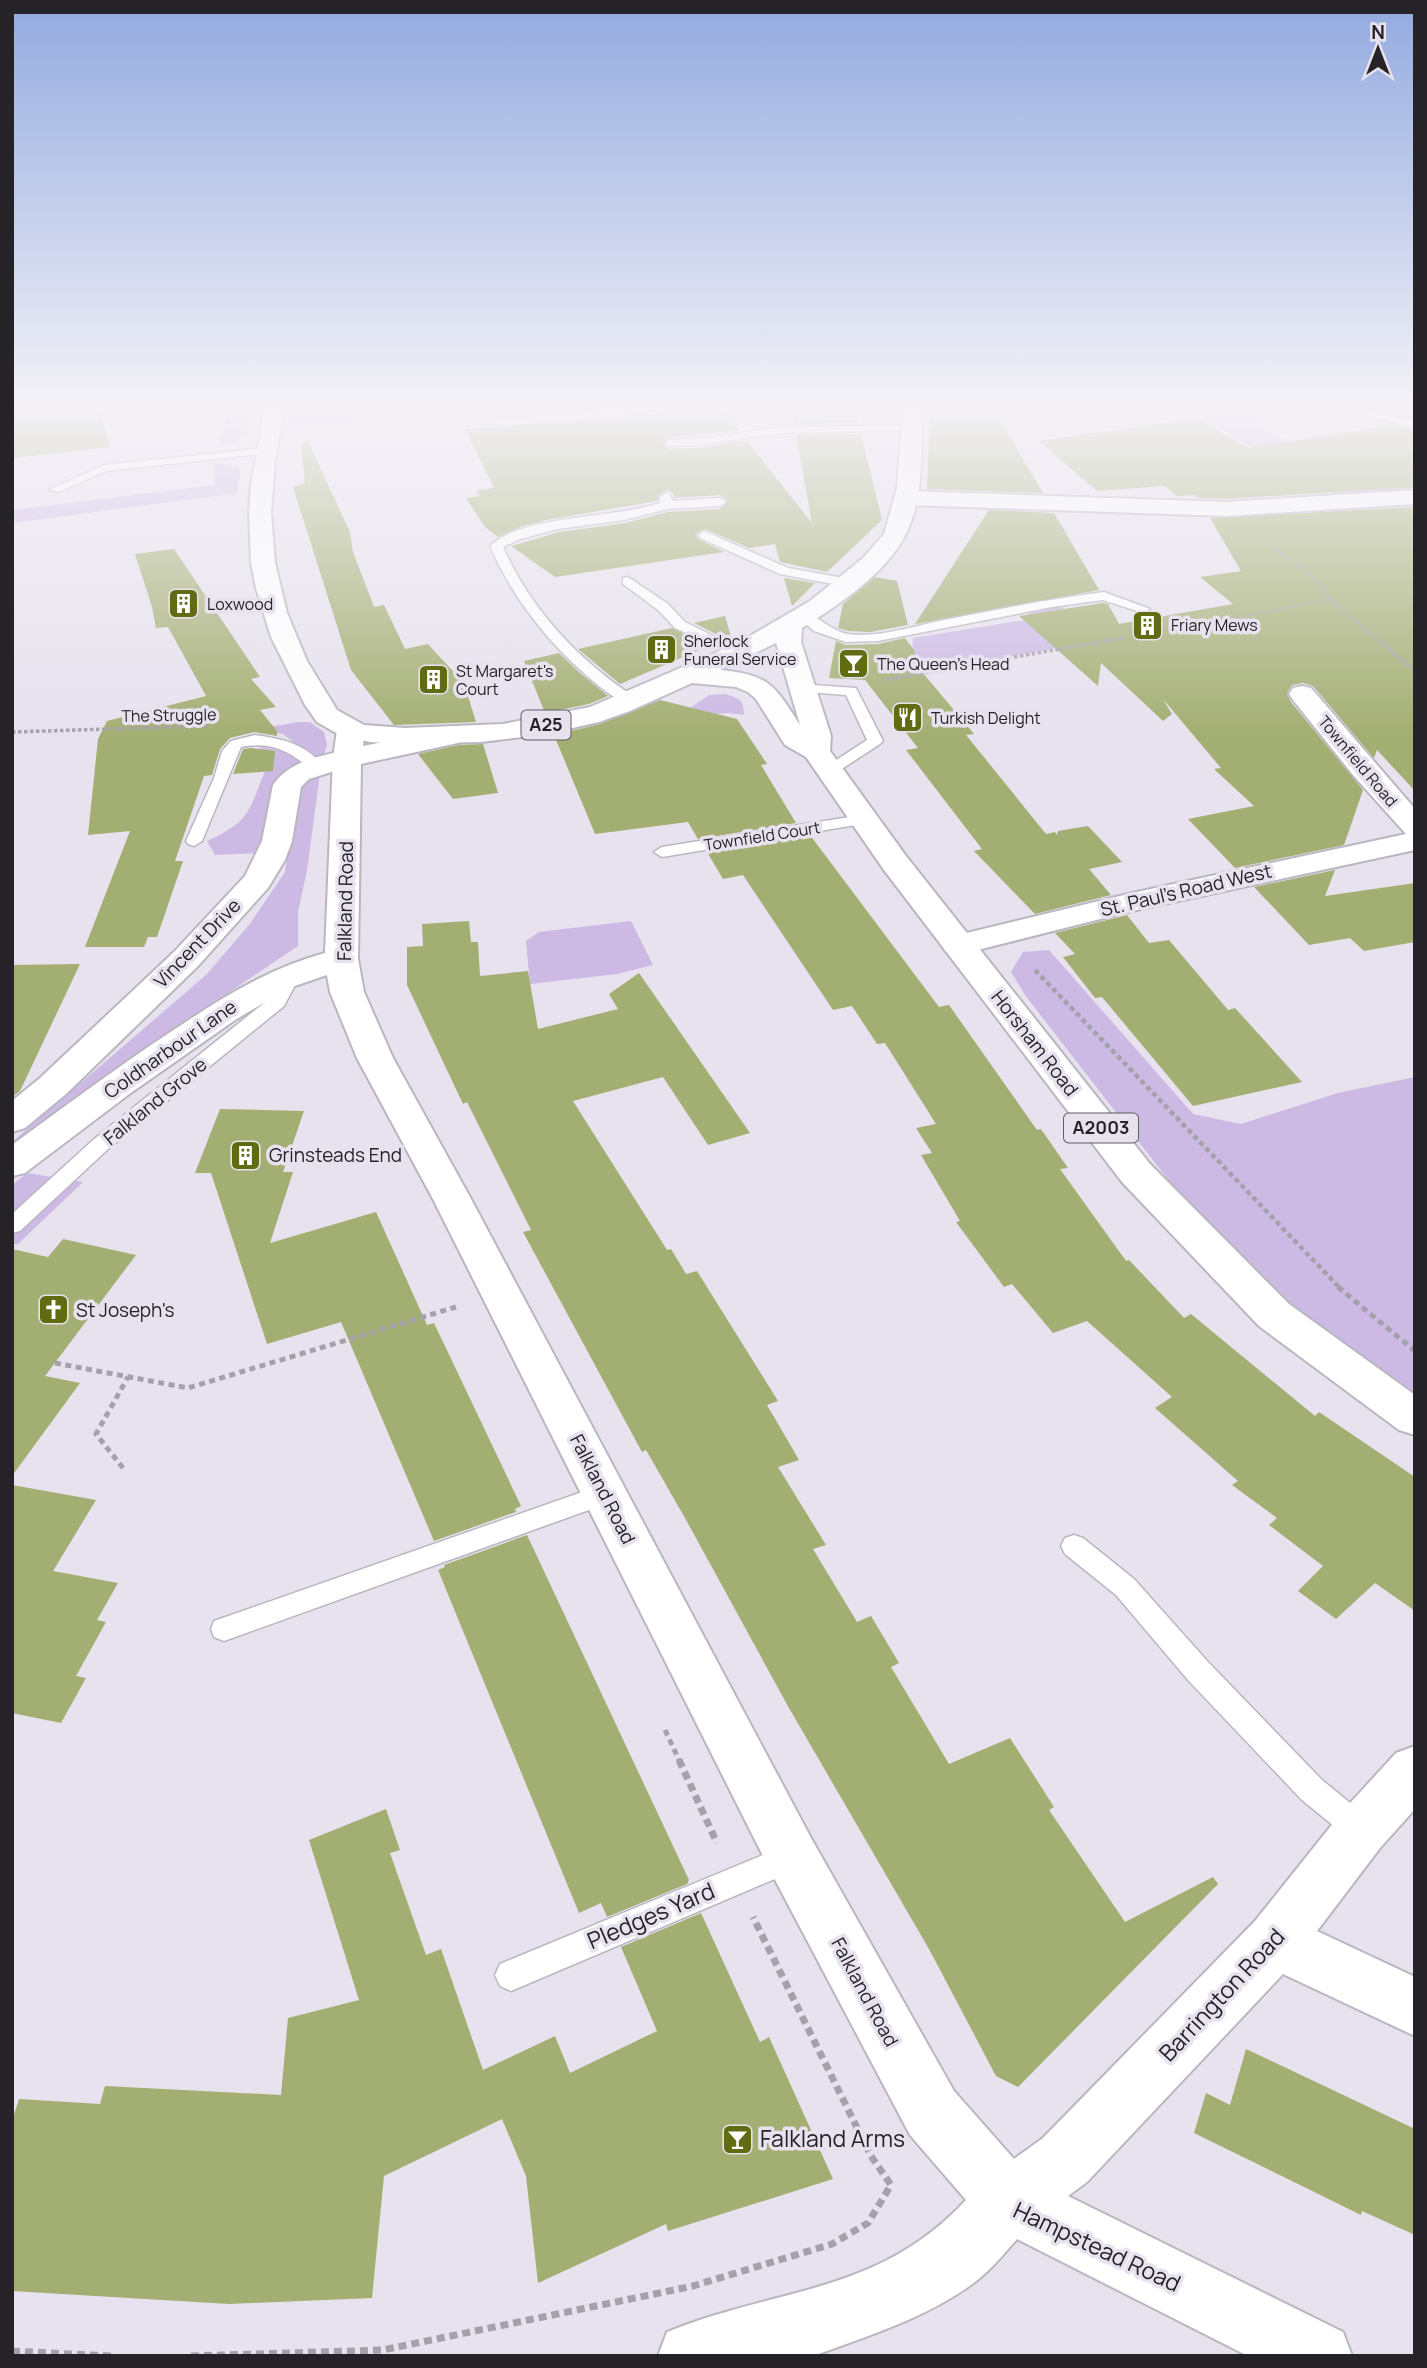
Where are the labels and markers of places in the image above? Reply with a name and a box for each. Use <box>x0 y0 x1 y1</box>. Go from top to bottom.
building icon: Loxwood <box>167 587 201 621</box>
place label: Loxwood <box>207 593 273 615</box>
building icon: Friary Mews <box>1131 608 1165 642</box>
place label: Friary Mews <box>1171 614 1258 636</box>
place label: Sherlock Funeral Service <box>684 630 796 670</box>
building icon: Sherlock Funeral Service <box>644 633 678 667</box>
bar icon: The Queen's Head <box>837 647 871 681</box>
place label: The Queen's Head <box>877 653 1009 675</box>
place label: St Margaret's Court <box>456 660 554 700</box>
building icon: St Margaret's Court <box>416 663 450 697</box>
restaurant icon: Turkish Delight <box>891 701 925 735</box>
place label: Turkish Delight <box>931 707 1041 729</box>
building icon: Grinsteads End <box>229 1138 263 1172</box>
place label: Grinsteads End <box>269 1142 402 1168</box>
church icon: St Joseph's <box>36 1293 70 1327</box>
place label: St Joseph's <box>76 1297 175 1323</box>
bar icon: Falkland Arms <box>720 2122 754 2156</box>
place label: Falkland Arms <box>760 2122 905 2154</box>

